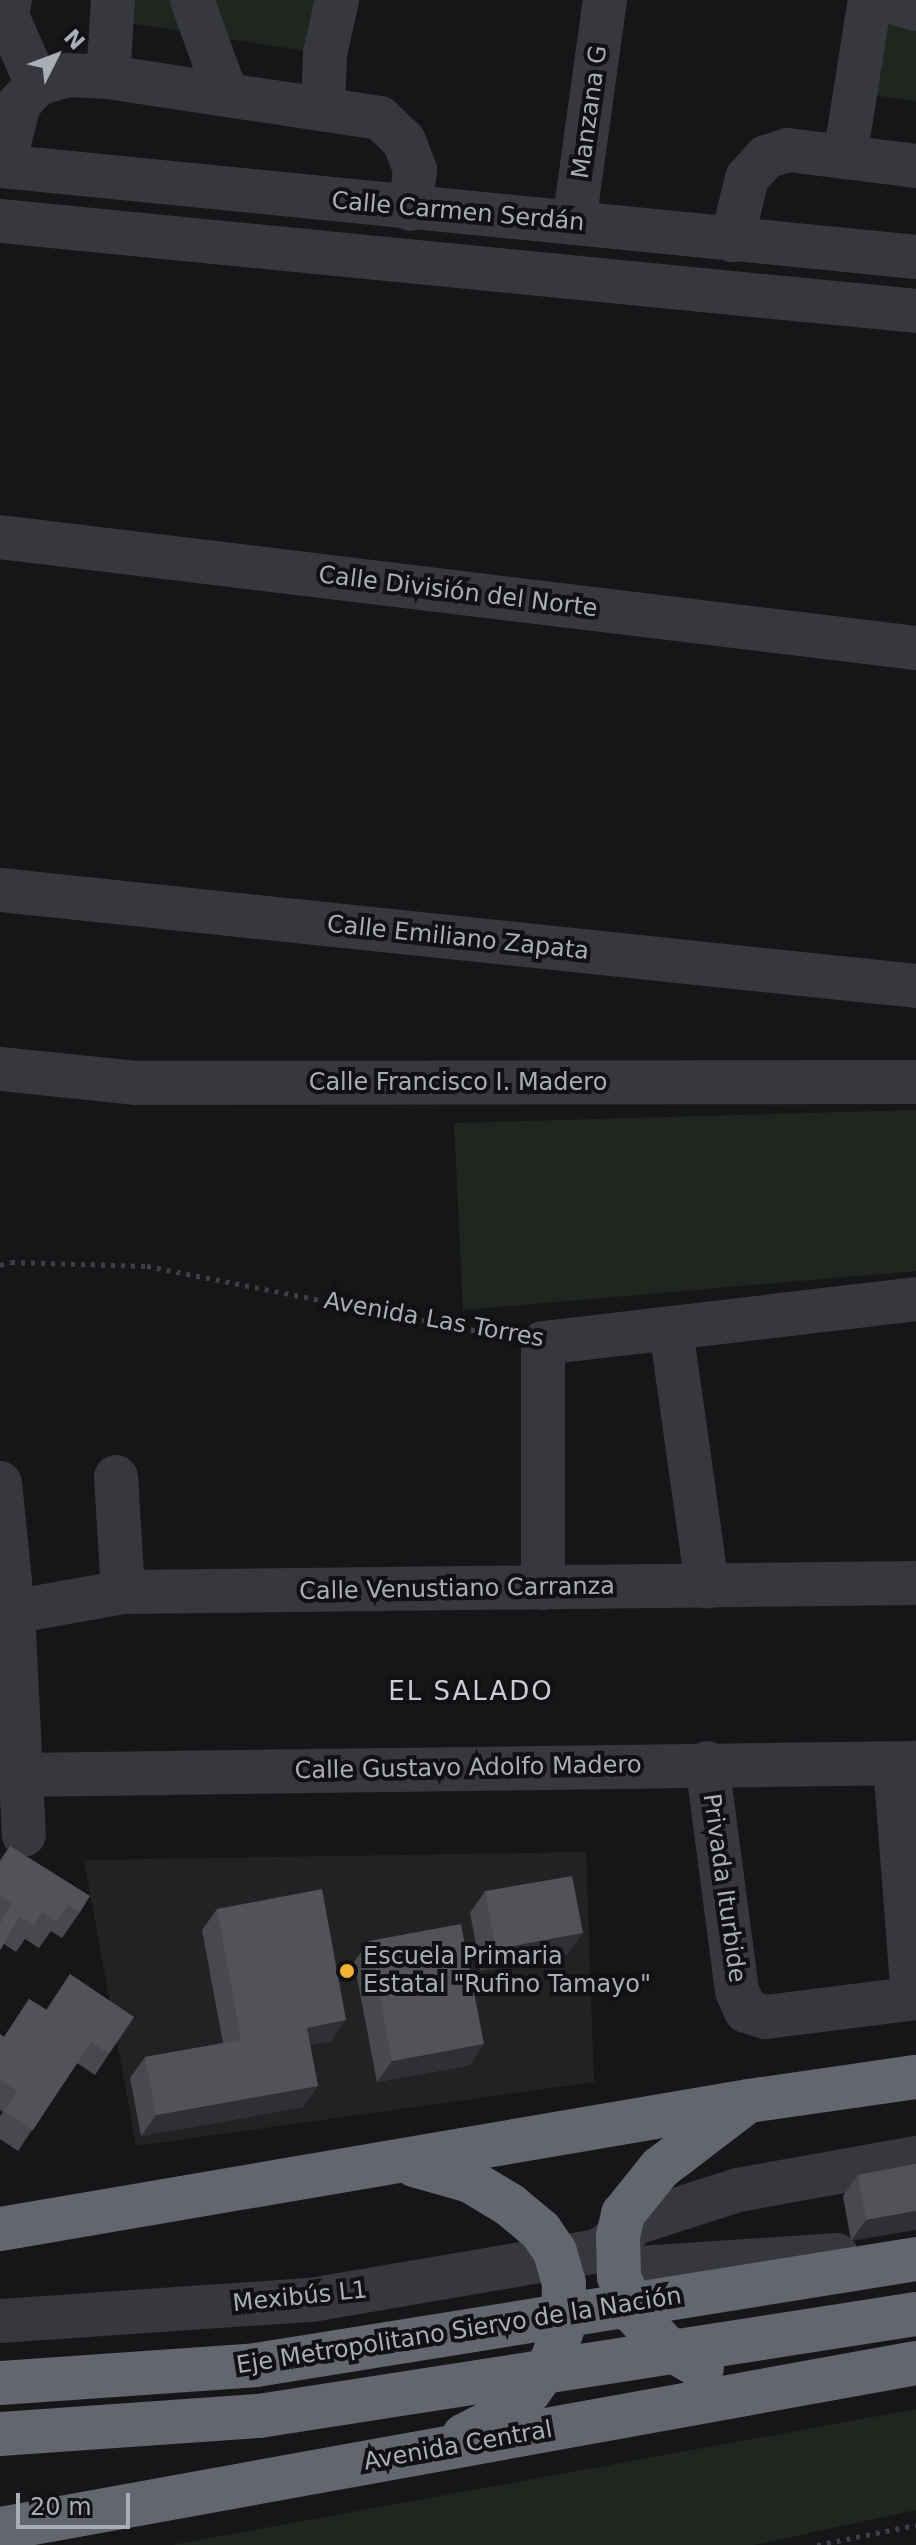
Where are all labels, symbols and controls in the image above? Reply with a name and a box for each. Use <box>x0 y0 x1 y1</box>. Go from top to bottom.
north arrow <box>16 16 96 96</box>
text: N <box>59 24 90 55</box>
street label: Manzana G <box>566 44 614 180</box>
street label: Calle Carmen Serdán <box>330 187 586 237</box>
street label: Calle División del Norte <box>317 561 599 623</box>
street label: Calle Emiliano Zapata <box>326 910 590 966</box>
street label: Calle Francisco I. Madero <box>309 1069 607 1097</box>
street label: Avenida Las Torres <box>322 1286 546 1354</box>
street label: Calle Venustiano Carranza <box>299 1572 615 1606</box>
district label: EL SALADO <box>388 1676 554 1708</box>
street label: Calle Gustavo Adolfo Madero <box>294 1751 642 1785</box>
street label: Privada Iturbide <box>696 1792 752 1984</box>
place label: Escuela Primaria Estatal "Rufino Tamayo" <box>363 1943 651 1999</box>
marker: Escuela Primaria Estatal "Rufino Tamayo" <box>338 1962 356 1980</box>
street label: Mexibús L1 <box>231 2276 369 2318</box>
street label: Eje Metropolitano Siervo de la Nación <box>234 2282 684 2380</box>
street label: Avenida Central <box>362 2415 554 2477</box>
scale bar <box>20 2477 134 2527</box>
text: 20 m <box>30 2493 92 2521</box>

